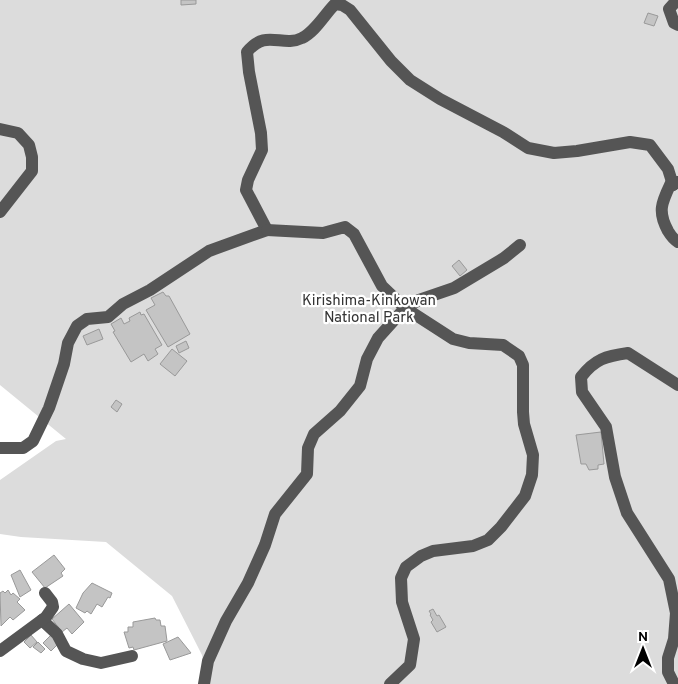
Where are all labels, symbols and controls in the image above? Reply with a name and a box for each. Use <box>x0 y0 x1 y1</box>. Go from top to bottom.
park label: Kirishima-Kinkowan National Park <box>302 292 436 328</box>
north arrow <box>618 624 668 674</box>
text: N <box>638 629 648 646</box>

